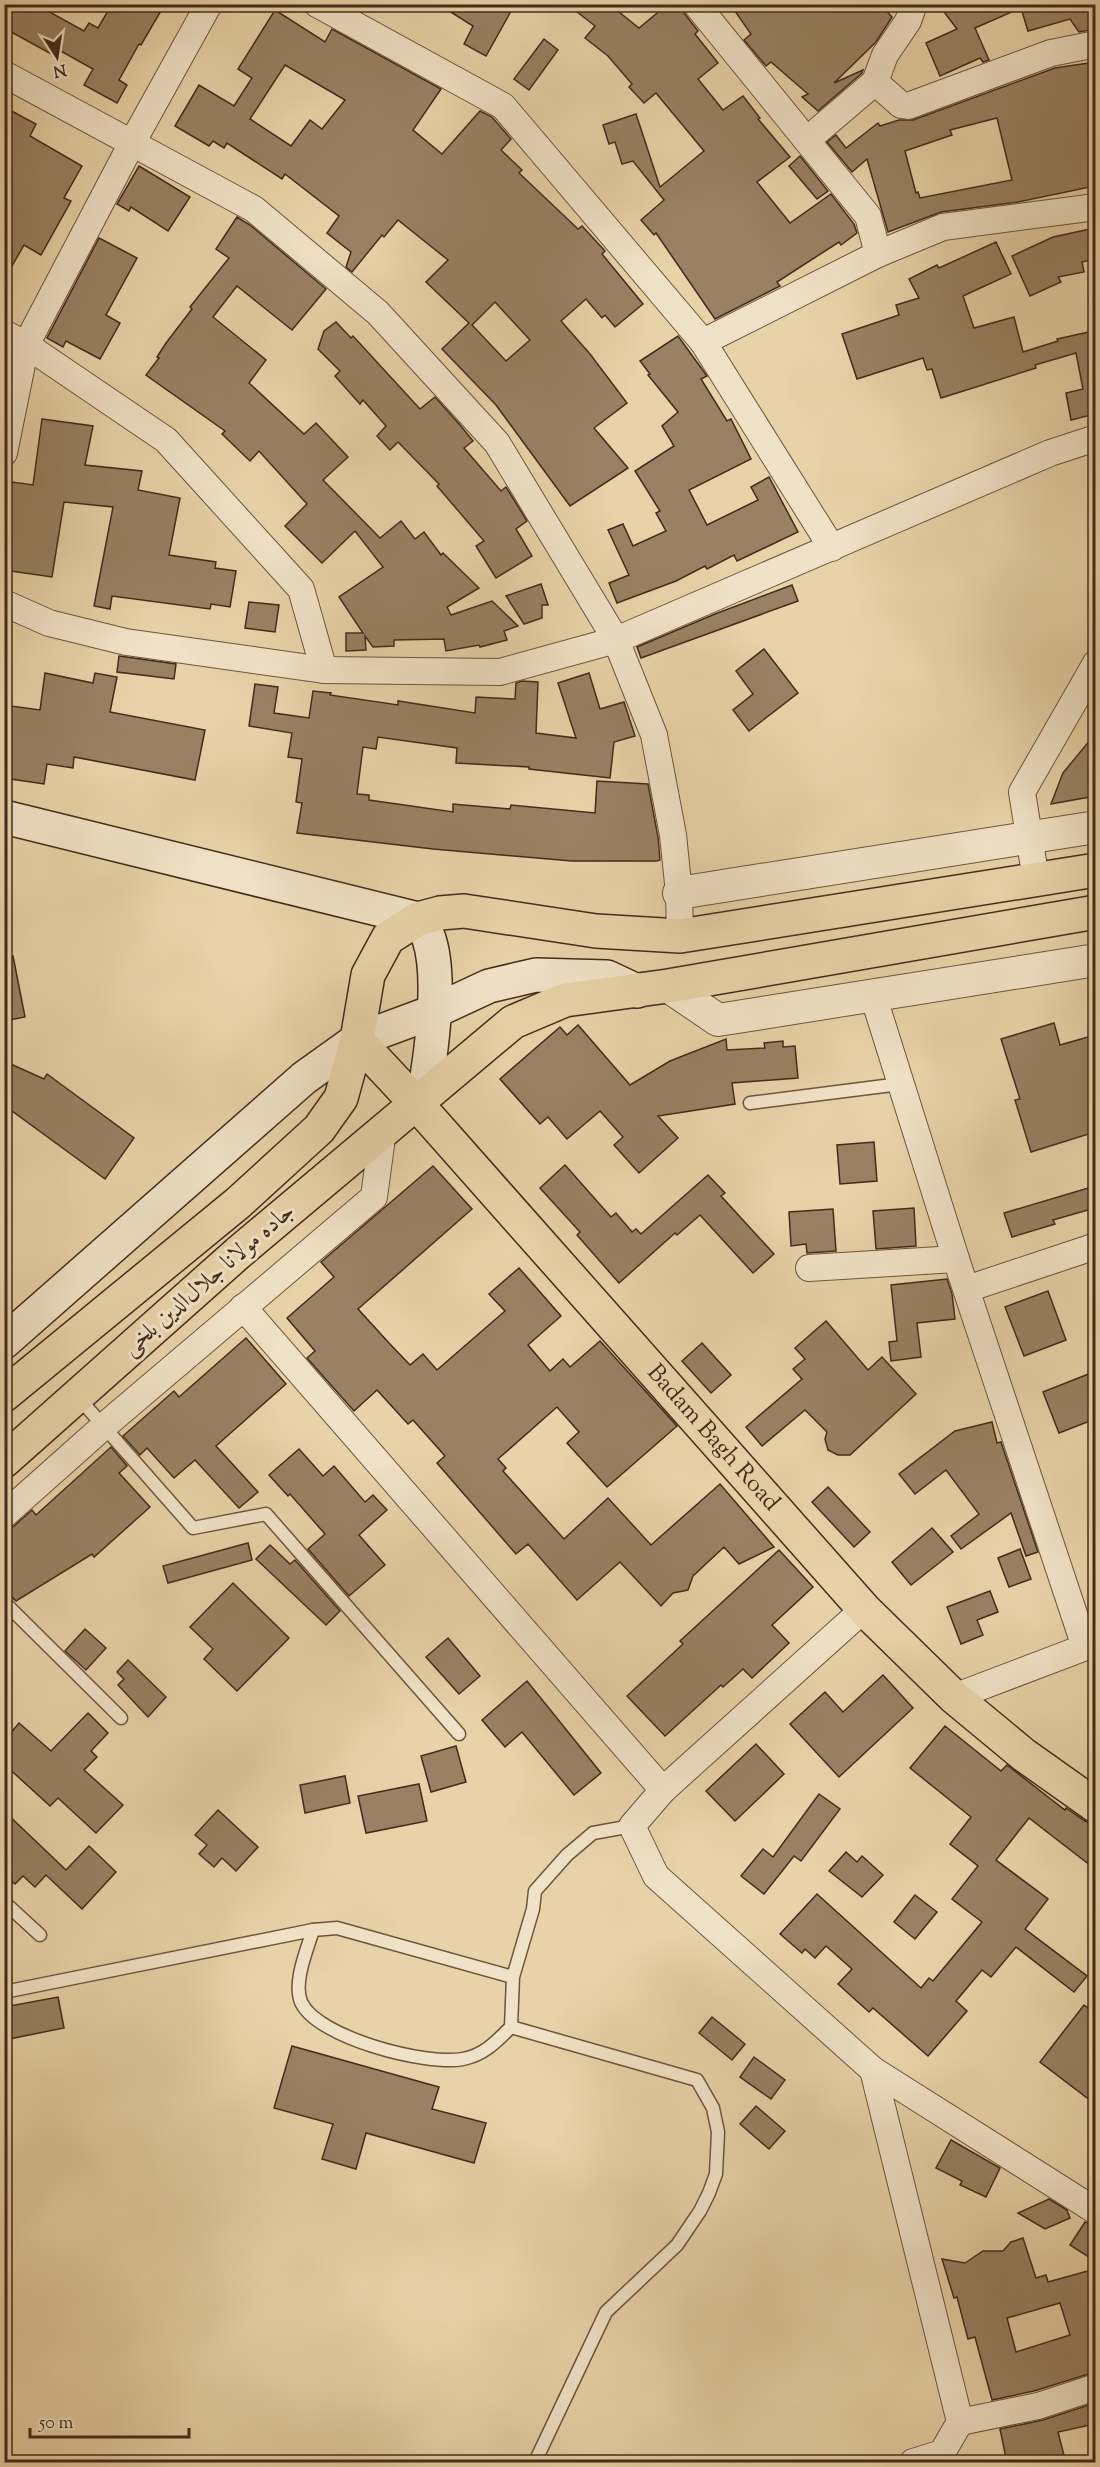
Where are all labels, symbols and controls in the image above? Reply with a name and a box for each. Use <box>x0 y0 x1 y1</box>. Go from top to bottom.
north arrow <box>27 27 87 87</box>
text: N <box>51 57 68 82</box>
street label: جاده مولانا جلال‌الدین بلخی <box>115 1195 303 1365</box>
street label: Badam Bagh Road <box>638 1357 788 1520</box>
scale bar <box>30 2401 189 2439</box>
text: 50 m <box>38 2411 74 2437</box>

